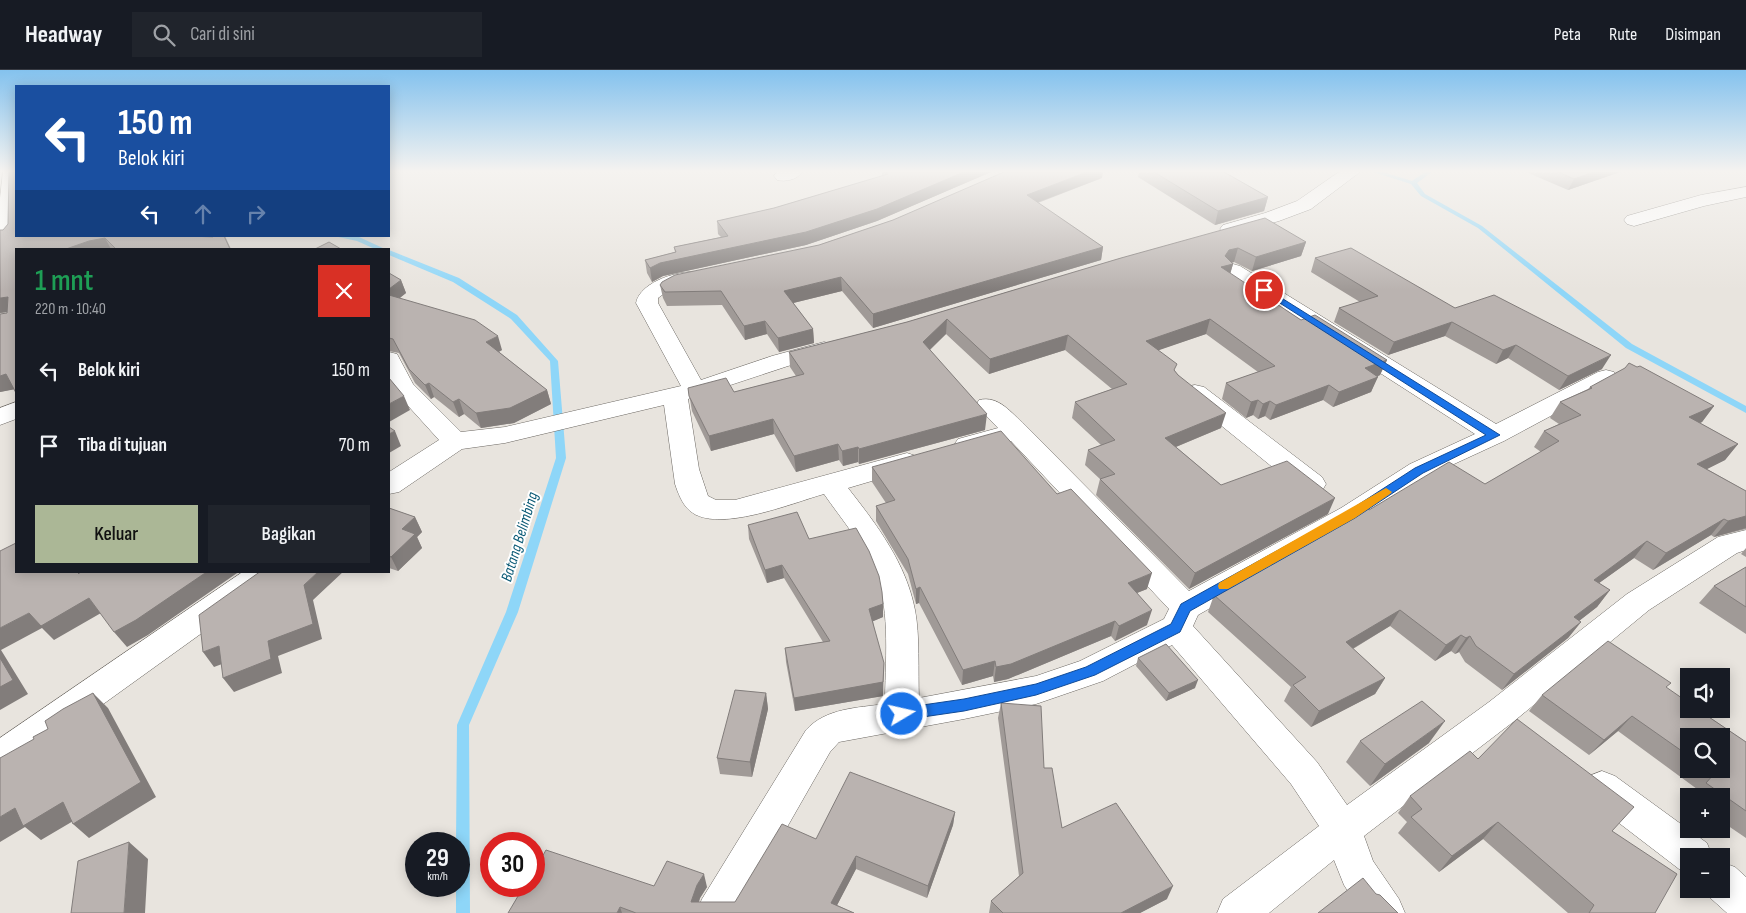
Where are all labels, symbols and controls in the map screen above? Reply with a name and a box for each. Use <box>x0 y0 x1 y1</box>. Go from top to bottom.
search box <box>132 12 482 57</box>
text: Headway <box>25 20 102 49</box>
icon: search <box>150 21 178 49</box>
text: Cari di sini <box>190 23 255 46</box>
text: Peta <box>1554 24 1581 45</box>
text: Rute <box>1609 24 1637 45</box>
text: Disimpan <box>1665 24 1721 45</box>
text: 150 m <box>118 102 192 145</box>
icon: left <box>35 105 100 170</box>
text: Belok kiri <box>118 145 185 172</box>
icon: left <box>136 200 164 228</box>
icon: ahead <box>189 200 217 228</box>
icon: right <box>242 200 270 228</box>
text: 1 mnt <box>35 263 93 299</box>
button: close <box>318 265 370 317</box>
pin <box>1243 269 1285 311</box>
icon: arrive <box>1250 276 1278 304</box>
text: 220 m · 10:40 <box>35 300 106 319</box>
icon: left <box>35 357 63 385</box>
text: Belok kiri <box>78 359 140 382</box>
text: 150 m <box>332 359 370 382</box>
icon: arrive <box>35 432 63 460</box>
text: Tiba di tujuan <box>78 434 167 457</box>
text: 70 m <box>339 434 370 457</box>
water label: Batang Belimbing <box>497 490 543 584</box>
button: Keluar <box>35 505 198 563</box>
button: Bagikan <box>208 505 370 563</box>
map controls <box>1680 668 1730 898</box>
button: sound <box>1680 668 1730 718</box>
position arrow <box>875 687 927 739</box>
button: search <box>1680 728 1730 778</box>
button: + <box>1680 788 1730 838</box>
speed limit sign: 30 <box>480 832 545 897</box>
text: 29 <box>426 843 449 874</box>
button: − <box>1680 848 1730 898</box>
text: km/h <box>427 869 448 884</box>

